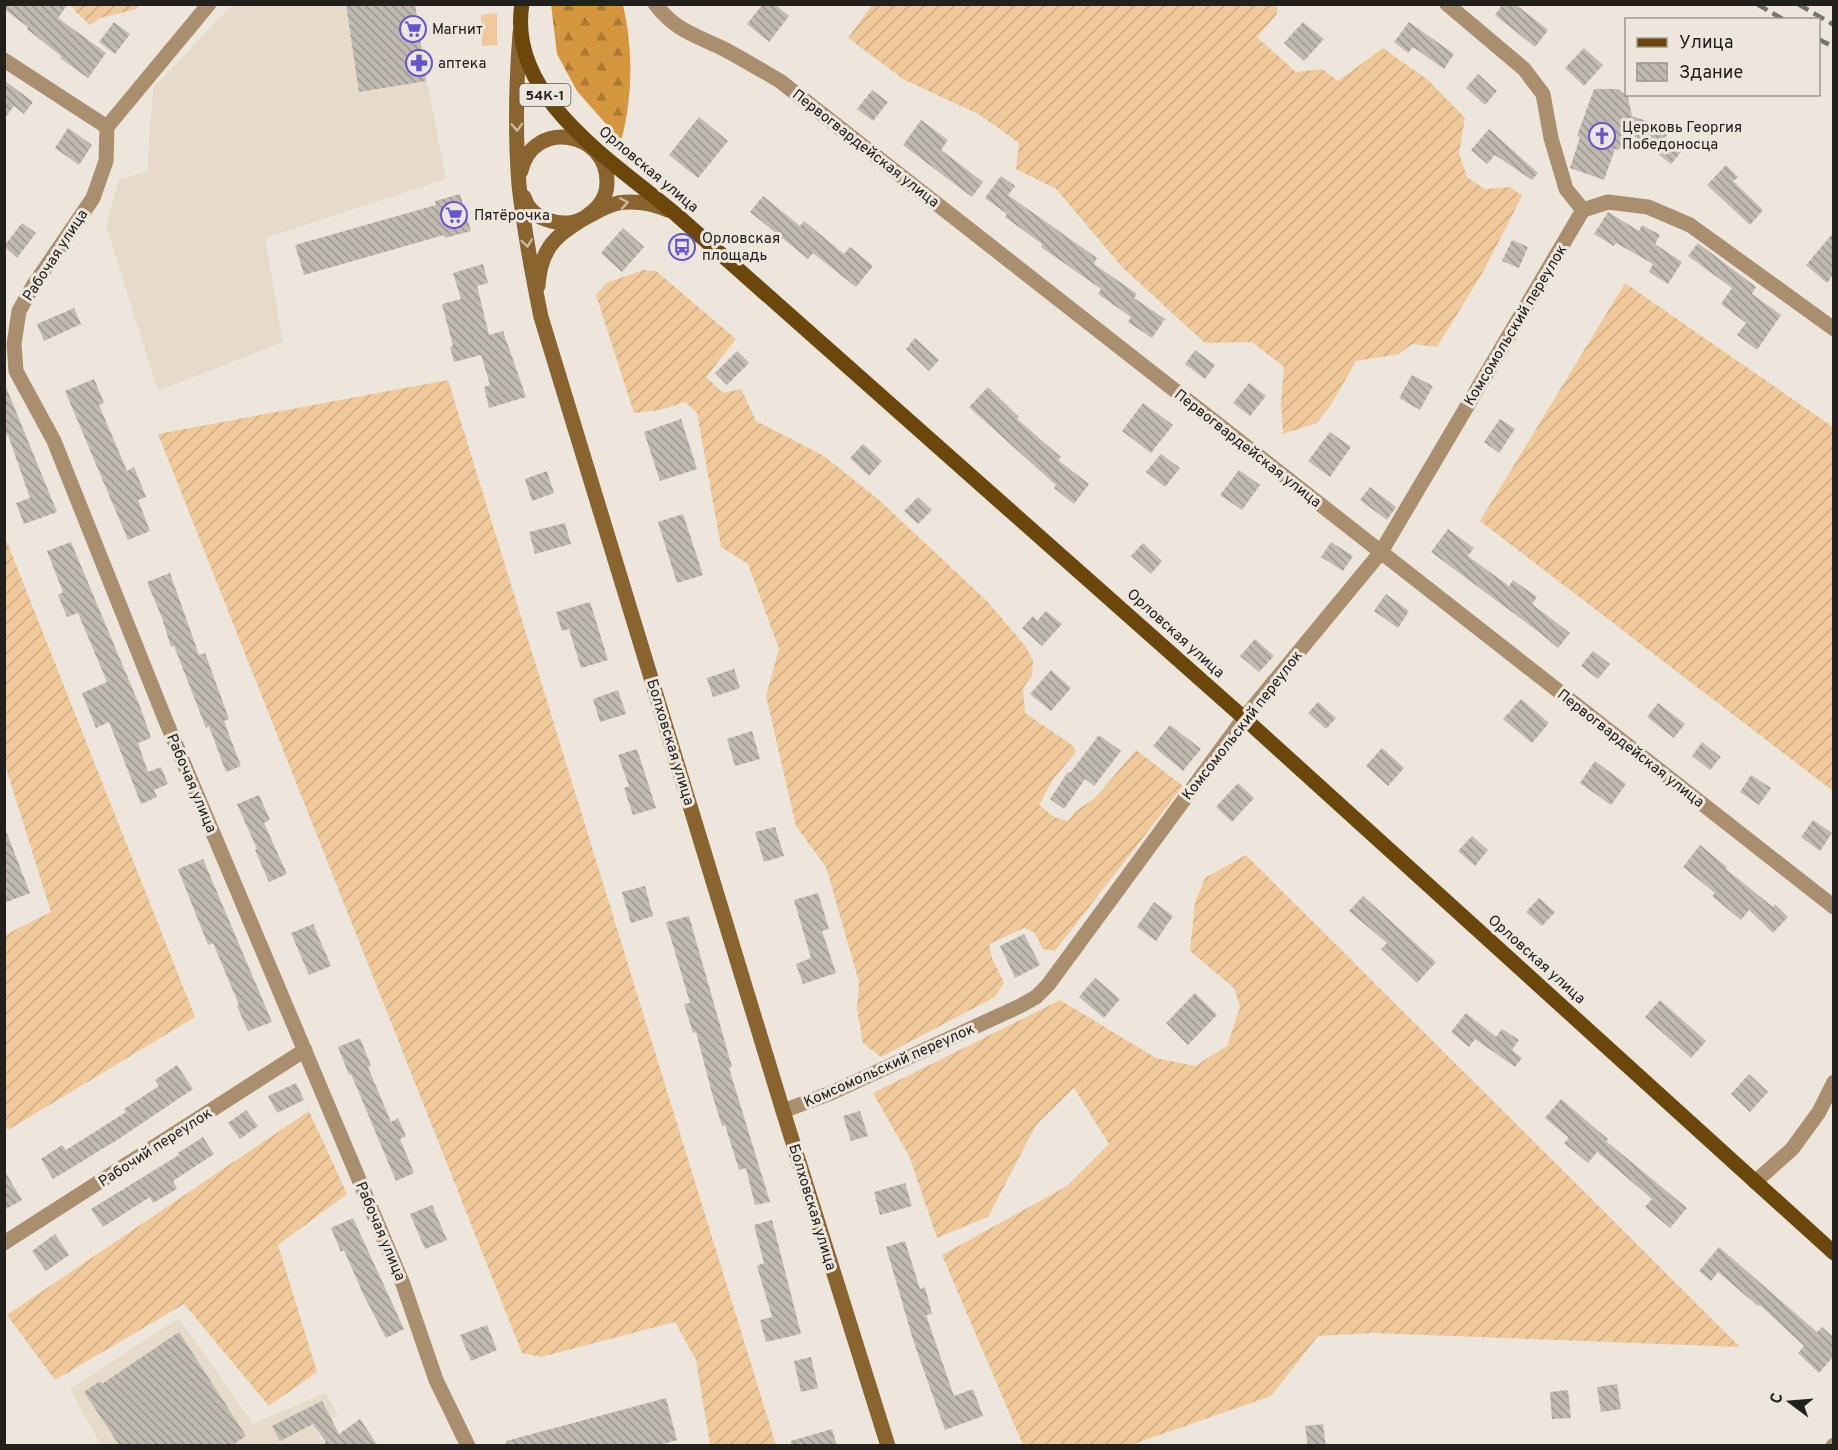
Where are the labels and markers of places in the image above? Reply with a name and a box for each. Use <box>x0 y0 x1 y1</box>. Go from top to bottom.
supermarket icon: Магнит <box>398 14 428 44</box>
place label: Магнит <box>432 21 483 40</box>
pharmacy icon: аптека <box>404 48 434 78</box>
place label: аптека <box>438 55 486 74</box>
place label: Церковь Георгия Победоносца <box>1622 119 1742 155</box>
church icon: Церковь Георгия Победоносца <box>1587 121 1617 151</box>
supermarket icon: Пятёрочка <box>439 200 469 230</box>
place label: Пятёрочка <box>474 207 550 226</box>
place label: Орловская площадь <box>702 230 780 266</box>
bus stop icon: Орловская площадь <box>667 232 697 262</box>

